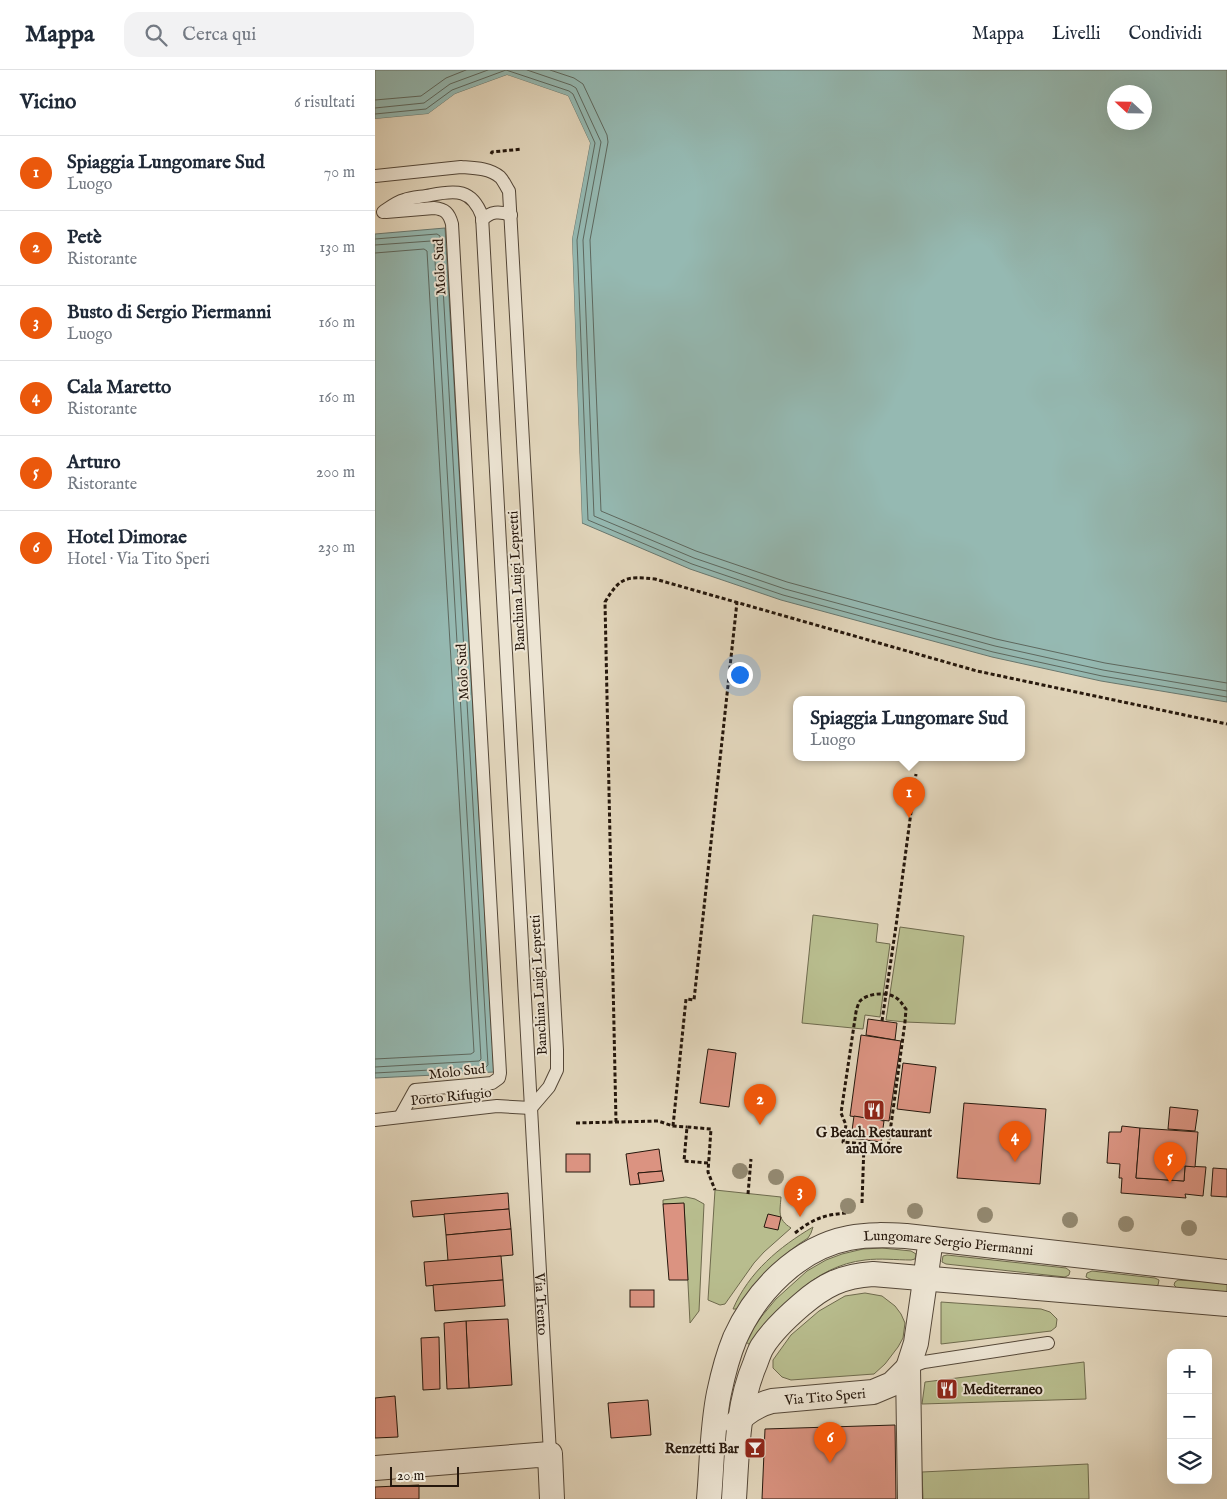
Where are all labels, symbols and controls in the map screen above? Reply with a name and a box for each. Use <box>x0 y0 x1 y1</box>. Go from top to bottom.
search box <box>124 12 474 57</box>
text: Mappa <box>25 19 94 50</box>
icon: search <box>142 21 170 49</box>
text: Cerca qui <box>182 23 256 47</box>
text: Mappa <box>972 23 1024 46</box>
text: Livelli <box>1052 23 1100 46</box>
text: Condividi <box>1128 23 1202 46</box>
north arrow <box>1107 85 1152 130</box>
text: Vicino <box>20 89 76 116</box>
text: 6 risultati <box>294 93 355 113</box>
text: Spiaggia Lungomare Sud <box>67 151 265 175</box>
text: 1 <box>33 163 39 183</box>
text: 70 m <box>324 163 355 183</box>
text: Luogo <box>67 175 113 195</box>
text: Petè <box>67 226 102 250</box>
text: 2 <box>32 238 40 258</box>
text: 130 m <box>319 238 355 258</box>
street label: Molo Sud <box>429 238 450 296</box>
text: Ristorante <box>67 250 137 270</box>
text: Busto di Sergio Piermanni <box>67 301 271 325</box>
text: 3 <box>33 313 39 333</box>
text: 160 m <box>319 313 355 333</box>
text: Luogo <box>67 325 113 345</box>
text: Cala Maretto <box>67 376 171 400</box>
text: 4 <box>32 388 40 408</box>
text: 160 m <box>319 388 355 408</box>
text: Ristorante <box>67 400 137 420</box>
text: Arturo <box>67 451 120 475</box>
text: 5 <box>33 463 39 483</box>
text: 200 m <box>316 463 355 483</box>
text: Ristorante <box>67 475 137 495</box>
street label: Banchina Luigi Lepretti <box>504 510 530 652</box>
text: Hotel Dimorae <box>67 526 187 550</box>
text: 6 <box>33 538 39 558</box>
text: 230 m <box>318 538 355 558</box>
text: Hotel · Via Tito Speri <box>67 550 210 570</box>
street label: Molo Sud <box>452 643 473 701</box>
your location <box>727 662 753 688</box>
popup <box>793 696 1025 761</box>
text: Spiaggia Lungomare Sud <box>810 707 1008 731</box>
text: Luogo <box>810 731 856 751</box>
pin: 1 <box>893 777 925 818</box>
street label: Banchina Luigi Lepretti <box>526 914 552 1056</box>
street label: Molo Sud <box>428 1060 487 1084</box>
street label: Porto Rifugio <box>410 1084 493 1110</box>
pin: 2 <box>744 1084 776 1125</box>
restaurant icon: G Beach Restaurant and More <box>862 1098 886 1122</box>
pin: 4 <box>999 1121 1031 1162</box>
place label: G Beach Restaurant and More <box>816 1124 932 1158</box>
pin: 5 <box>1154 1142 1186 1183</box>
pin: 3 <box>784 1176 816 1217</box>
street label: Lungomare Sergio Piermanni <box>863 1227 1035 1260</box>
street label: Via Trento <box>530 1271 551 1336</box>
map controls <box>1167 1349 1212 1484</box>
button: + <box>1167 1349 1212 1394</box>
restaurant icon: Mediterraneo <box>935 1377 959 1401</box>
place label: Mediterraneo <box>963 1381 1043 1399</box>
street label: Via Tito Speri <box>783 1385 867 1410</box>
button: − <box>1167 1394 1212 1439</box>
pin: 6 <box>814 1422 846 1463</box>
bar icon: Renzetti Bar <box>743 1436 767 1460</box>
button: layers <box>1167 1439 1212 1484</box>
place label: Renzetti Bar <box>665 1440 740 1458</box>
scale bar <box>390 1464 459 1487</box>
text: 20 m <box>397 1467 424 1485</box>

